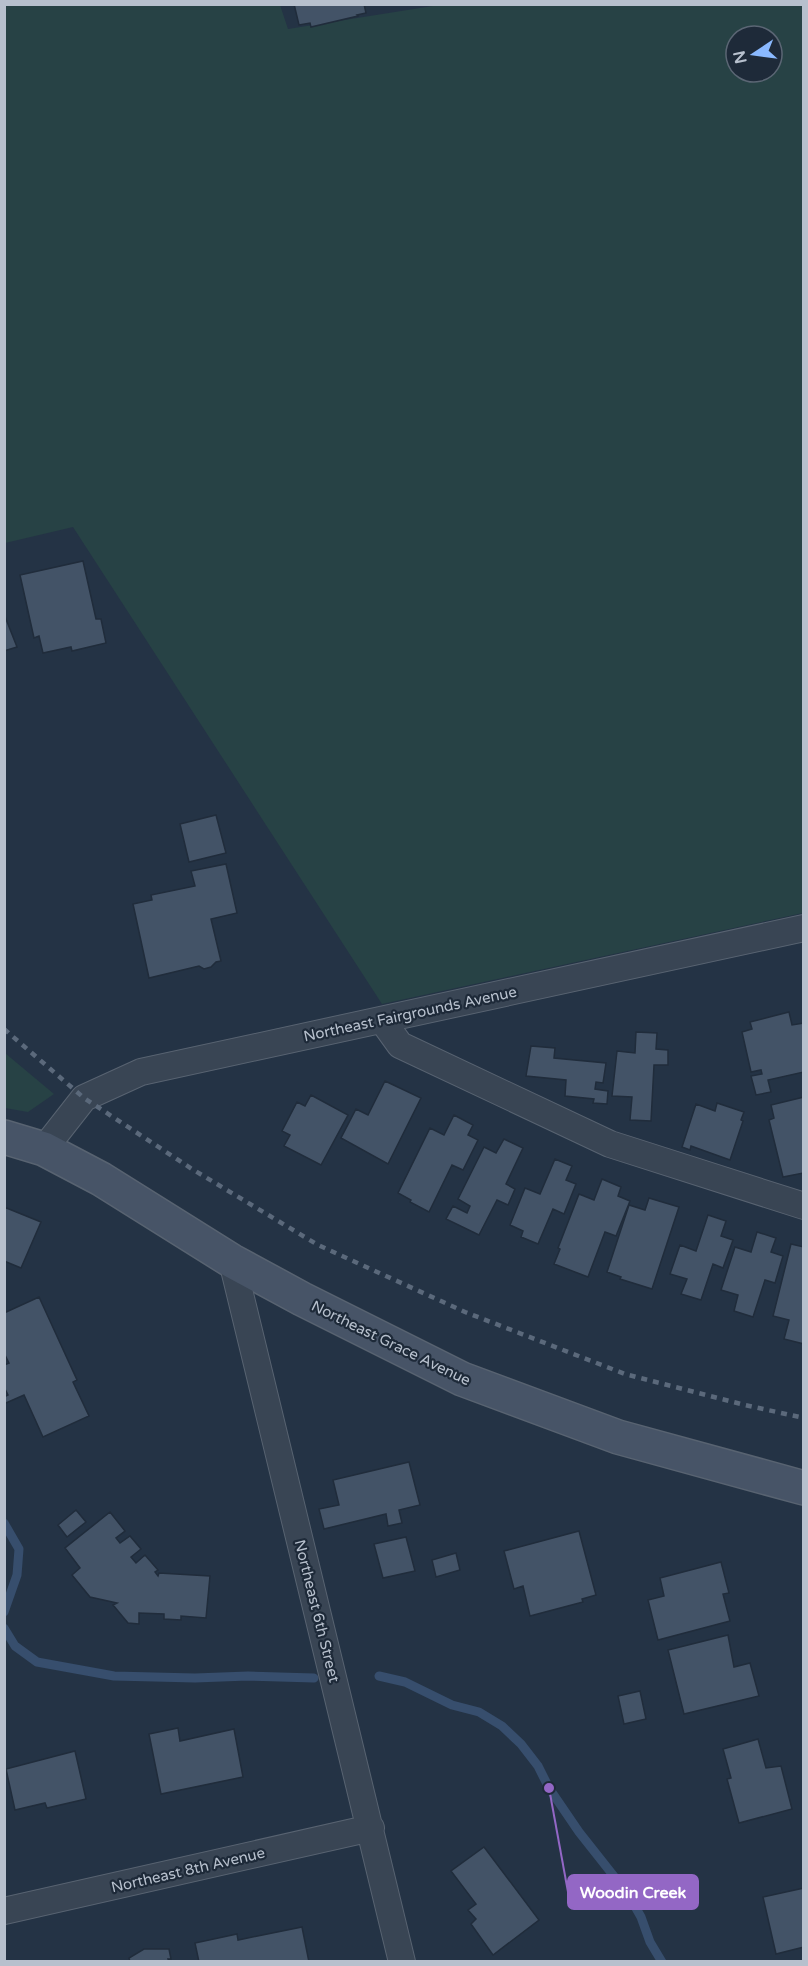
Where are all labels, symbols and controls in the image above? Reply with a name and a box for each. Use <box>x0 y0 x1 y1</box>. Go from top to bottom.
north arrow <box>724 24 784 84</box>
text: N <box>729 49 752 66</box>
street label: Northeast Fairgrounds Avenue <box>302 983 518 1045</box>
street label: Northeast Grace Avenue <box>309 1297 473 1389</box>
street label: Northeast 6th Street <box>291 1538 343 1684</box>
street label: Northeast 8th Avenue <box>109 1844 267 1896</box>
callout: Woodin Creek <box>568 1875 698 1909</box>
text: Woodin Creek <box>580 1883 687 1903</box>

